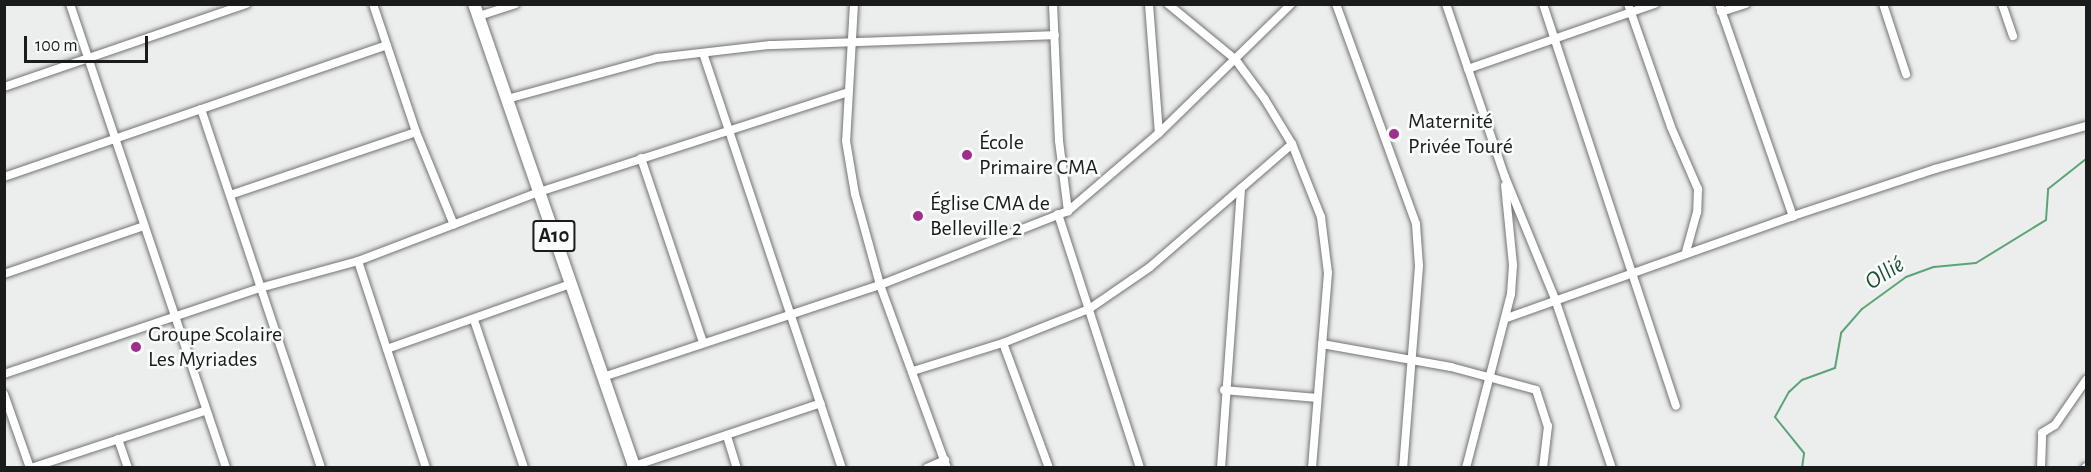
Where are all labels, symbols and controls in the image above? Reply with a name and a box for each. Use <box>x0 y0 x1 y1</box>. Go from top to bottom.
scale bar <box>27 24 152 62</box>
text: 100 m <box>35 37 78 55</box>
place label: Maternité Privée Touré <box>1408 108 1513 160</box>
marker: Maternité Privée Touré <box>1385 125 1403 143</box>
place label: École Primaire CMA <box>979 129 1098 180</box>
marker: École Primaire CMA <box>960 148 974 162</box>
place label: Église CMA de Belleville 2 <box>930 190 1050 242</box>
marker: Église CMA de Belleville 2 <box>911 209 925 223</box>
road number: A10 <box>532 218 576 254</box>
water label: Ollié <box>1860 251 1910 297</box>
place label: Groupe Scolaire Les Myriades <box>148 321 282 372</box>
marker: Groupe Scolaire Les Myriades <box>129 340 143 354</box>

